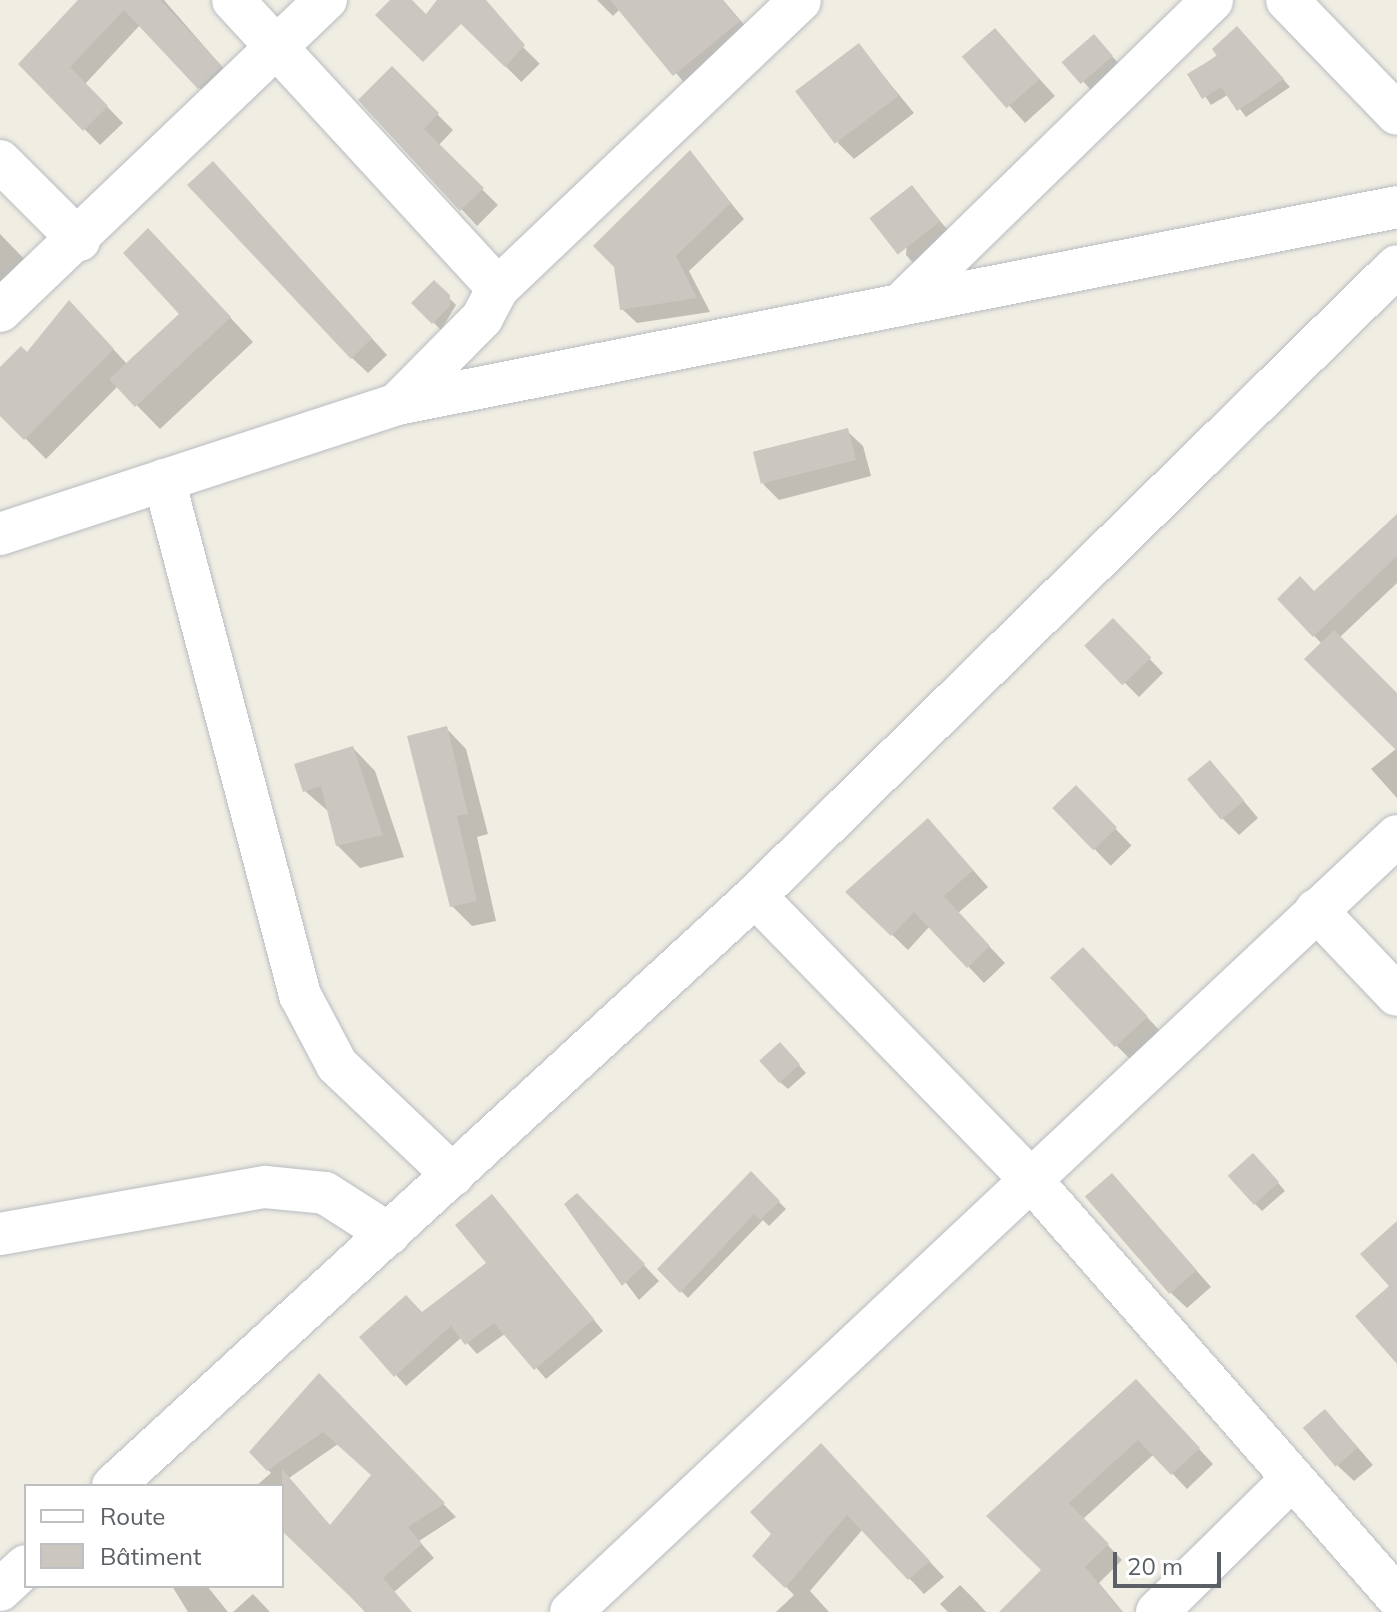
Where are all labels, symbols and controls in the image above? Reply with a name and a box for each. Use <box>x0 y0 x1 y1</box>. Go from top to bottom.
legend <box>24 1484 284 1588</box>
text: Route <box>100 1501 165 1531</box>
scale bar <box>1117 1536 1225 1586</box>
text: Bâtiment <box>100 1541 201 1571</box>
text: 20 m <box>1127 1551 1183 1581</box>

